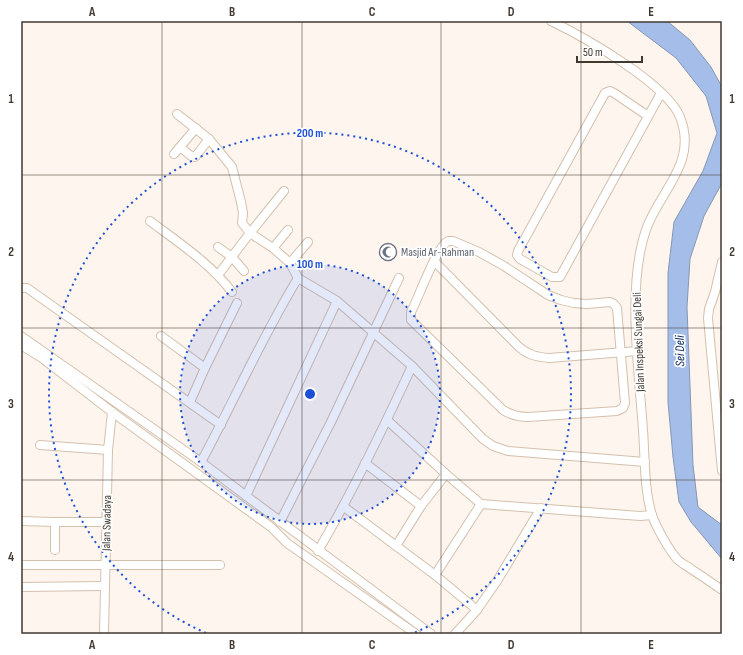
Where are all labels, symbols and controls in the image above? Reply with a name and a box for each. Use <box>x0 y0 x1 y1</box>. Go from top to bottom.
text: A <box>88 4 96 20</box>
text: B <box>229 4 235 20</box>
text: C <box>369 4 376 20</box>
text: D <box>508 4 515 20</box>
text: E <box>648 4 654 20</box>
scale bar <box>577 38 642 64</box>
text: 50 m <box>583 45 603 60</box>
text: 1 <box>8 91 14 107</box>
text: 1 <box>729 91 735 107</box>
text: 200 m <box>297 126 323 141</box>
mosque icon: Masjid Ar-Rahman <box>378 242 398 262</box>
text: 2 <box>8 244 14 260</box>
text: 2 <box>729 244 735 260</box>
place label: Masjid Ar-Rahman <box>401 245 474 260</box>
text: 100 m <box>297 257 323 272</box>
street label: Jalan Inspeksi Sungai Deli <box>630 292 648 393</box>
water label: Sei Deli <box>672 335 688 367</box>
centre of rings <box>303 387 317 401</box>
text: 3 <box>8 396 14 412</box>
text: 3 <box>729 396 735 412</box>
street label: Jalan Swadaya <box>99 495 115 552</box>
text: 4 <box>8 549 14 565</box>
text: 4 <box>729 549 735 565</box>
text: A <box>88 637 96 653</box>
text: B <box>229 637 235 653</box>
text: C <box>369 637 376 653</box>
text: D <box>508 637 515 653</box>
text: E <box>648 637 654 653</box>

